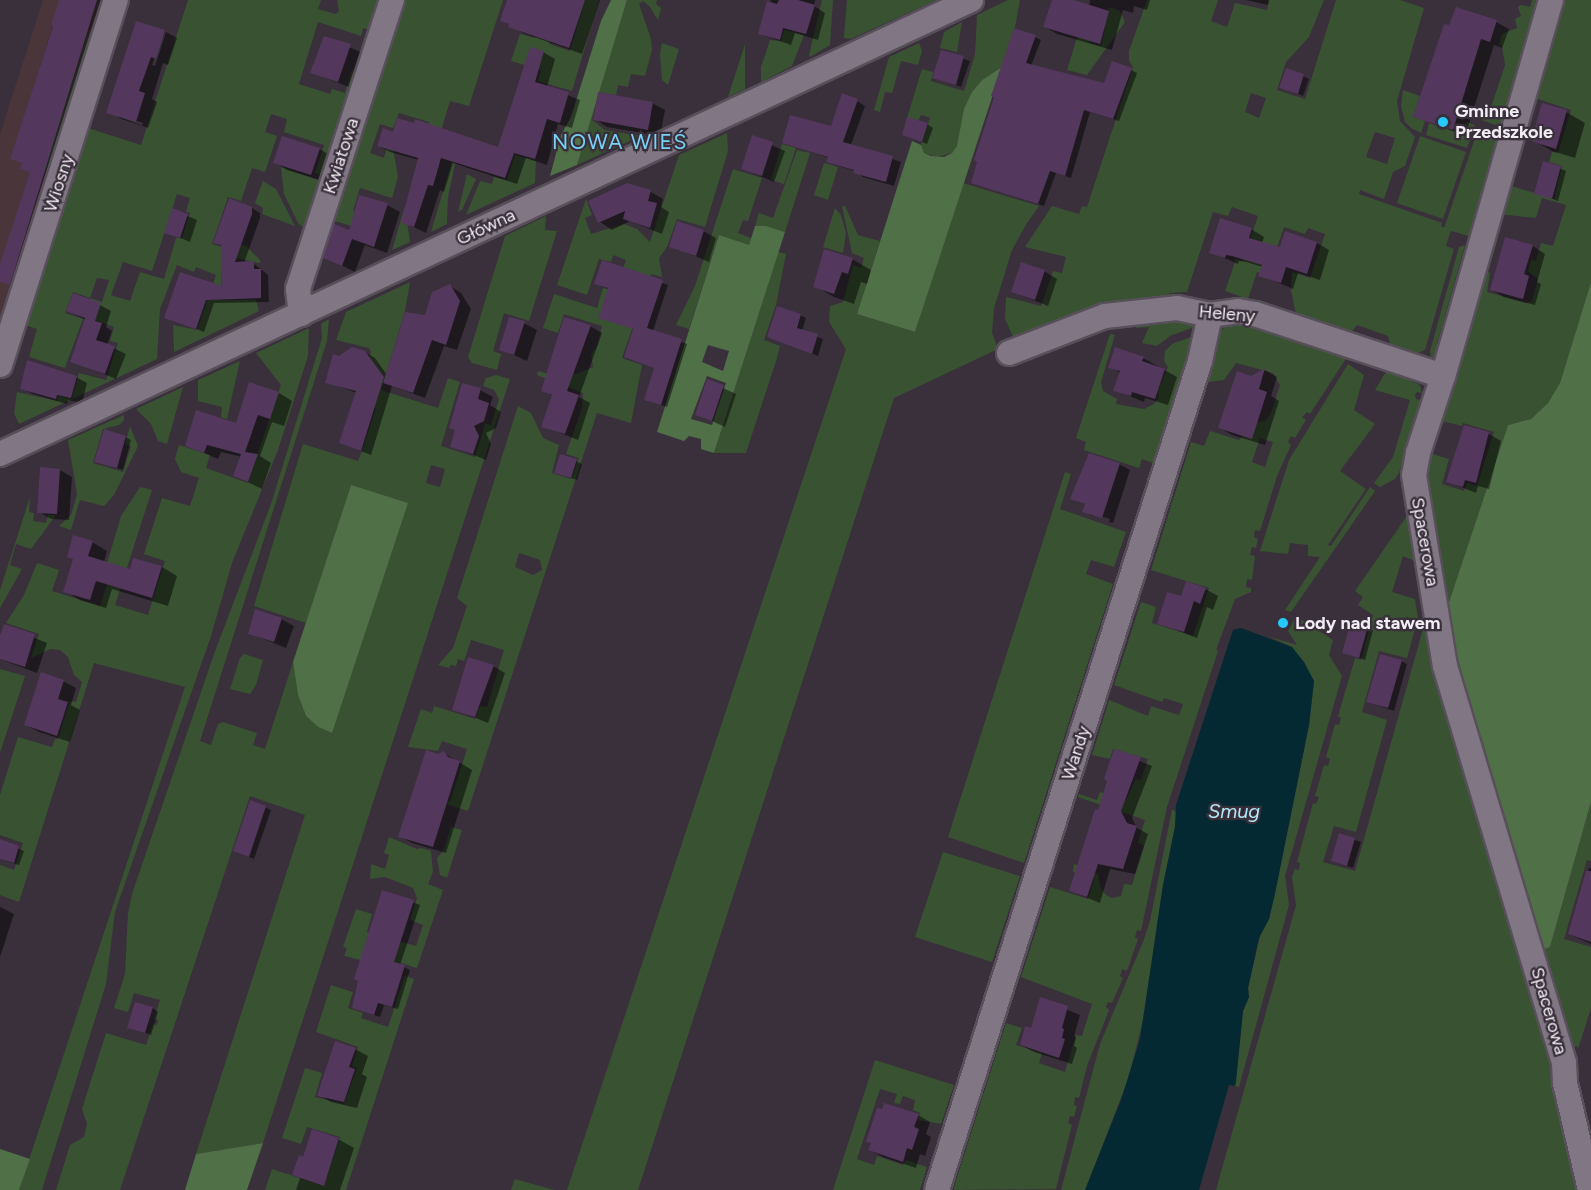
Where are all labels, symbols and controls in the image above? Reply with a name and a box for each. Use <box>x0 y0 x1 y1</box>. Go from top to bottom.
place label: Gminne Przedszkole <box>1455 101 1553 144</box>
street label: Kwiatowa <box>319 115 363 197</box>
marker: Gminne Przedszkole <box>1436 115 1450 129</box>
district label: NOWA WIEŚ <box>552 129 688 155</box>
street label: Wiosny <box>40 151 78 215</box>
street label: Główna <box>453 204 519 250</box>
street label: Heleny <box>1198 301 1256 327</box>
street label: Spacerowa <box>1407 496 1443 588</box>
place label: Lody nad stawem <box>1295 612 1441 634</box>
marker: Lody nad stawem <box>1276 616 1290 630</box>
street label: Wandy <box>1057 723 1095 783</box>
water label: Smug <box>1208 799 1260 823</box>
street label: Spacerowa <box>1526 965 1572 1057</box>

